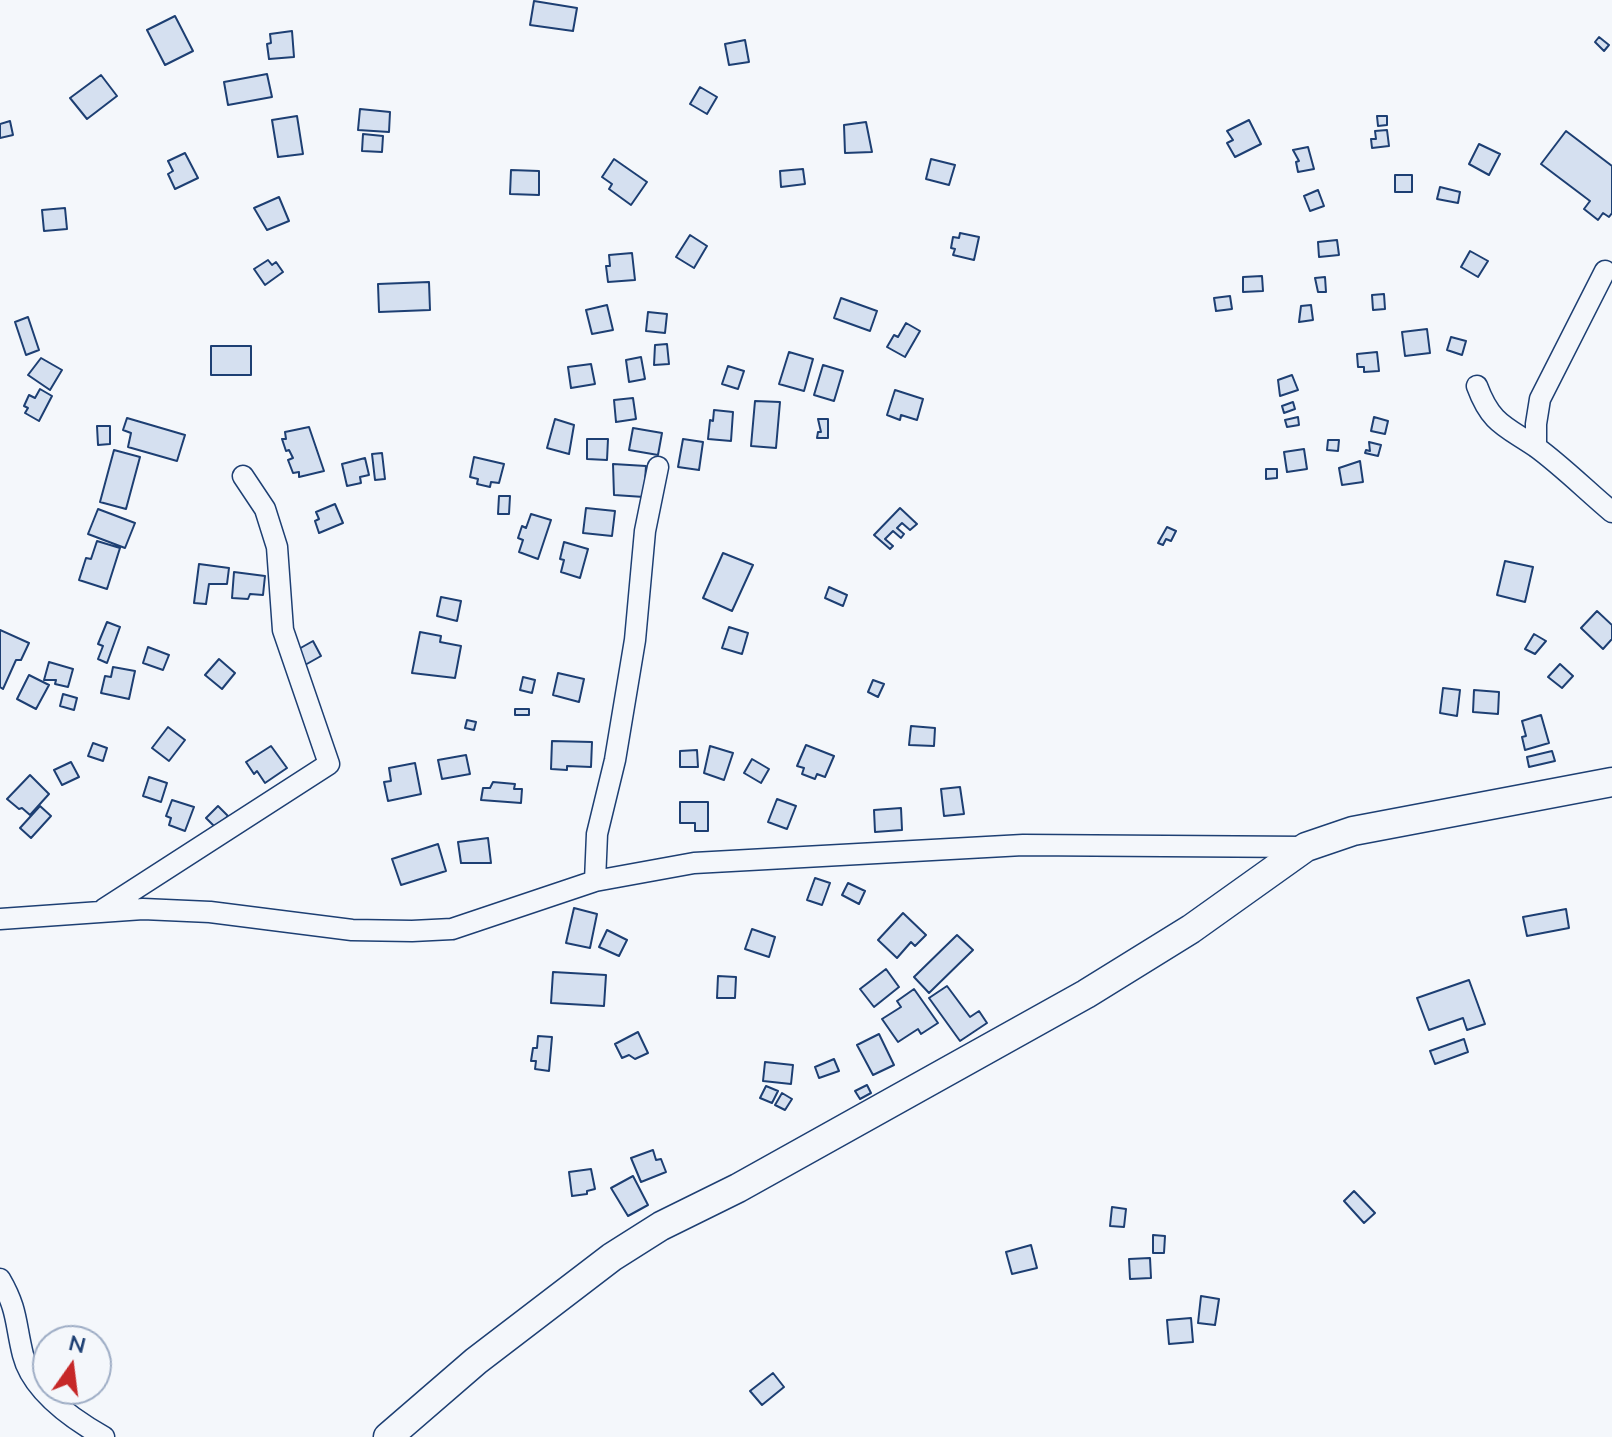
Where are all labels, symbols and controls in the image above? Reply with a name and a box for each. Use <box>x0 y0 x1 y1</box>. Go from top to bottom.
north arrow <box>32 1325 112 1405</box>
text: N <box>66 1328 89 1359</box>

